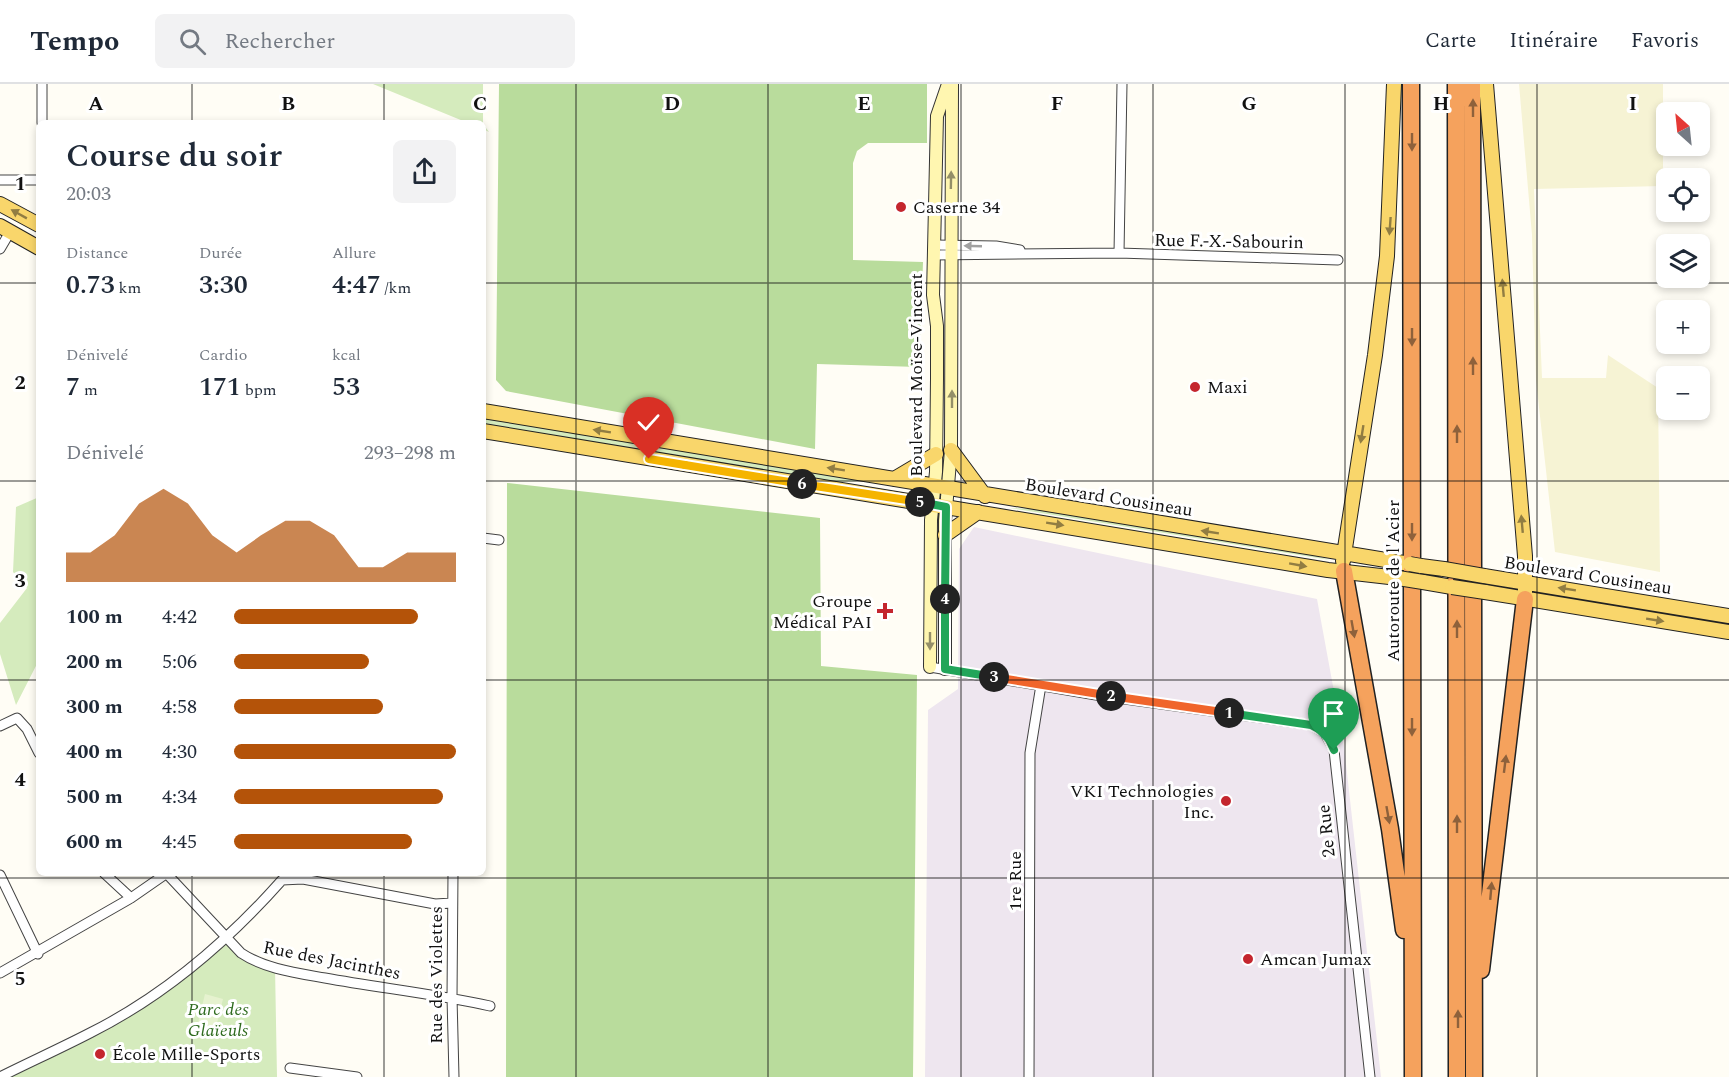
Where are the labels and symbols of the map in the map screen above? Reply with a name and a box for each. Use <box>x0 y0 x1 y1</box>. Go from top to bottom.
text: A <box>88 89 104 119</box>
text: B <box>281 89 295 119</box>
text: C <box>473 89 487 119</box>
text: D <box>664 89 680 119</box>
text: E <box>857 89 871 119</box>
text: F <box>1051 89 1063 119</box>
text: G <box>1241 89 1257 119</box>
text: H <box>1433 89 1449 119</box>
text: I <box>1629 89 1637 119</box>
one-way arrow <box>1468 98 1478 117</box>
north arrow <box>1656 102 1710 156</box>
one-way arrow <box>1407 133 1417 152</box>
text: 1 <box>14 169 26 199</box>
one-way arrow <box>946 170 956 189</box>
place label: Caserne 34 <box>913 194 1000 221</box>
marker: Caserne 34 <box>894 200 908 214</box>
one-way arrow <box>11 209 28 219</box>
one-way arrow <box>1385 217 1395 236</box>
street label: Rue F.-X.-Sabourin <box>1154 227 1304 256</box>
one-way arrow <box>964 241 983 250</box>
street label: Boulevard Moïse-Vincent <box>903 273 930 477</box>
one-way arrow <box>1498 279 1508 298</box>
one-way arrow <box>1407 328 1417 347</box>
one-way arrow <box>1468 356 1478 375</box>
text: 2 <box>14 368 26 398</box>
place label: Maxi <box>1207 374 1248 401</box>
marker: Maxi <box>1188 380 1202 394</box>
one-way arrow <box>947 390 957 409</box>
pin <box>623 397 674 459</box>
one-way arrow <box>1452 424 1462 443</box>
one-way arrow <box>1358 425 1367 444</box>
one-way arrow <box>593 426 612 435</box>
one-way arrow <box>827 464 846 473</box>
pin: 6 <box>787 469 817 499</box>
street label: Boulevard Cousineau <box>1023 471 1195 524</box>
pin: 5 <box>905 487 935 517</box>
street label: Autoroute de l'Acier <box>1380 500 1407 662</box>
one-way arrow <box>1518 515 1527 534</box>
one-way arrow <box>1046 520 1065 529</box>
one-way arrow <box>1407 523 1417 542</box>
one-way arrow <box>1200 527 1219 536</box>
street label: Boulevard Cousineau <box>1502 549 1674 602</box>
one-way arrow <box>1289 561 1308 570</box>
text: 3 <box>14 566 26 596</box>
pin: 4 <box>930 584 960 614</box>
one-way arrow <box>1558 585 1577 594</box>
place label: Groupe Médical PAI <box>773 588 872 636</box>
marker: Groupe Médical PAI <box>876 602 894 620</box>
one-way arrow <box>1646 615 1665 624</box>
one-way arrow <box>1349 619 1358 638</box>
one-way arrow <box>1452 619 1462 638</box>
one-way arrow <box>925 632 935 651</box>
pin: 3 <box>979 662 1009 692</box>
pin: 2 <box>1096 681 1126 711</box>
pin <box>1308 688 1359 750</box>
pin: 1 <box>1214 698 1244 728</box>
one-way arrow <box>1407 718 1417 737</box>
one-way arrow <box>1500 755 1510 774</box>
text: 4 <box>14 765 26 795</box>
place label: VKI Technologies Inc. <box>1070 778 1214 826</box>
marker: VKI Technologies Inc. <box>1219 794 1233 808</box>
street label: 2e Rue <box>1310 803 1343 859</box>
one-way arrow <box>1384 806 1393 825</box>
one-way arrow <box>1452 814 1462 833</box>
street label: 1re Rue <box>1002 851 1029 911</box>
one-way arrow <box>1486 882 1496 901</box>
street label: Rue des Violettes <box>423 906 450 1044</box>
street label: Rue des Jacinthes <box>261 934 403 987</box>
place label: Amcan Jumax <box>1260 946 1371 973</box>
marker: Amcan Jumax <box>1241 952 1255 966</box>
text: 5 <box>14 964 26 994</box>
park label: Parc des Glaïeuls <box>187 996 249 1044</box>
one-way arrow <box>1453 1009 1462 1028</box>
place label: École Mille-Sports <box>112 1041 261 1068</box>
marker: École Mille-Sports <box>93 1047 107 1061</box>

